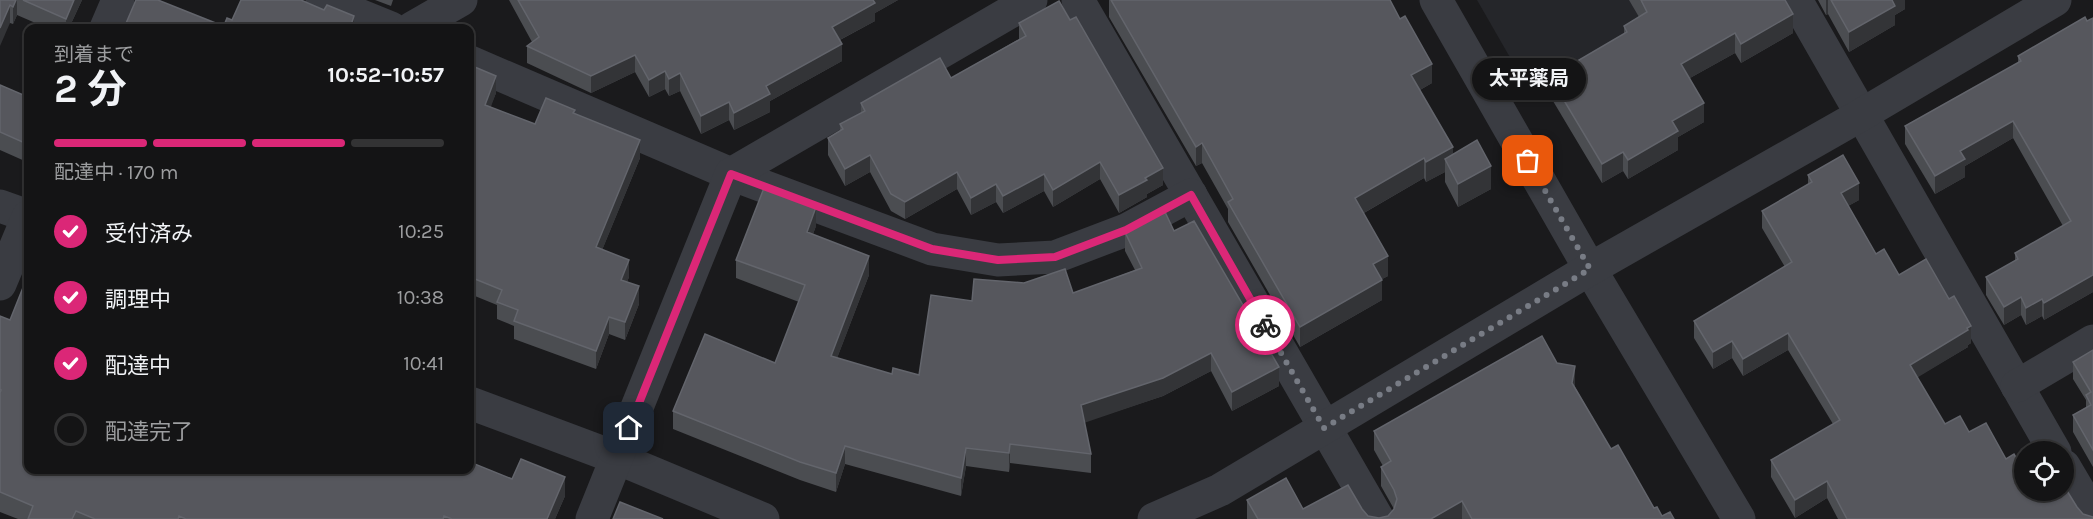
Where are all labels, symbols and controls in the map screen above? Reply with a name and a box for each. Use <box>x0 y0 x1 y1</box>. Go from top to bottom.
text: 到着まで <box>54 43 134 66</box>
callout: 太平薬局 <box>1471 59 1585 101</box>
text: 10:52–10:57 <box>327 62 444 88</box>
text: 2 分 <box>54 66 126 112</box>
text: 太平薬局 <box>1489 67 1569 90</box>
pin <box>1502 135 1553 186</box>
icon: bag <box>1511 144 1544 177</box>
text: 配達中 · 170 m <box>54 161 178 184</box>
icon: check <box>54 215 87 248</box>
text: 10:25 <box>398 220 444 243</box>
text: 受付済み <box>105 221 193 247</box>
icon: check <box>54 281 87 314</box>
text: 10:38 <box>397 286 444 309</box>
text: 調理中 <box>105 287 171 313</box>
courier <box>1235 295 1295 355</box>
icon: bike <box>1249 309 1282 342</box>
icon: check <box>54 347 87 380</box>
text: 10:41 <box>403 352 444 375</box>
text: 配達中 <box>105 353 171 379</box>
pin <box>603 402 654 453</box>
icon: home <box>612 411 645 444</box>
text: 配達完了 <box>105 419 193 445</box>
map controls <box>2014 441 2074 501</box>
button: locate <box>2014 441 2074 501</box>

